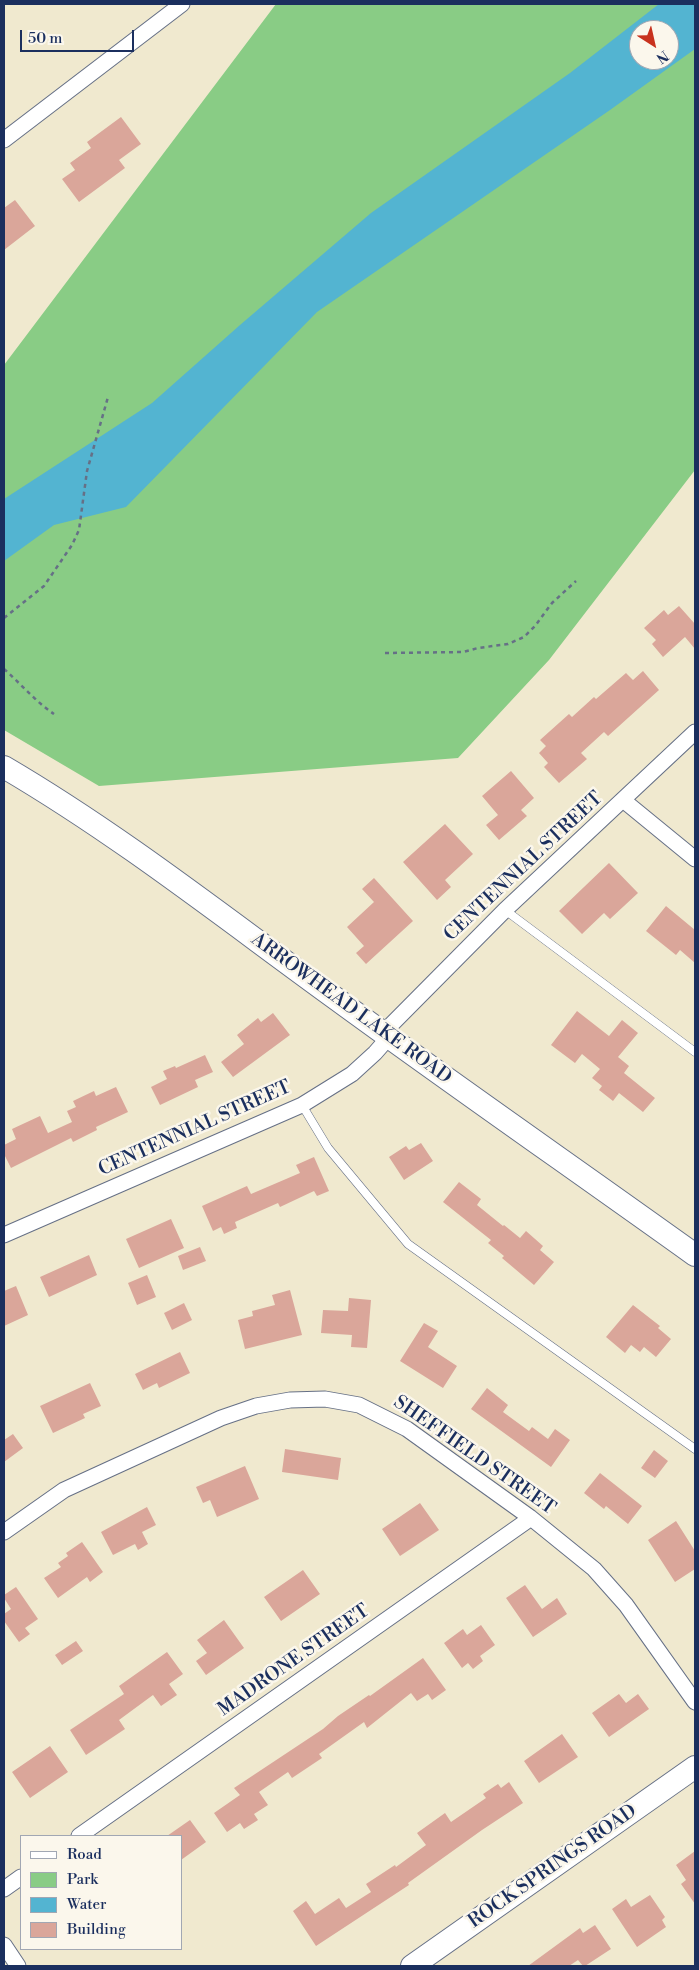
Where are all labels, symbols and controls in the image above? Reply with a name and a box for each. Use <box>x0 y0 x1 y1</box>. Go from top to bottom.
scale bar <box>22 20 136 52</box>
north arrow <box>629 20 679 70</box>
text: 50 m <box>28 29 62 48</box>
text: N <box>652 46 672 67</box>
street label: CENTENNIAL STREET <box>440 788 608 946</box>
street label: ARROWHEAD LAKE ROAD <box>246 929 456 1089</box>
street label: CENTENNIAL STREET <box>95 1076 295 1182</box>
street label: SHEFFIELD STREET <box>389 1391 559 1521</box>
street label: MADRONE STREET <box>214 1600 374 1722</box>
street label: ROCK SPRINGS ROAD <box>464 1800 642 1934</box>
legend <box>20 1835 182 1950</box>
text: Road <box>67 1845 102 1864</box>
text: Park <box>67 1870 98 1889</box>
text: Water <box>67 1895 106 1914</box>
text: Building <box>67 1920 126 1939</box>

